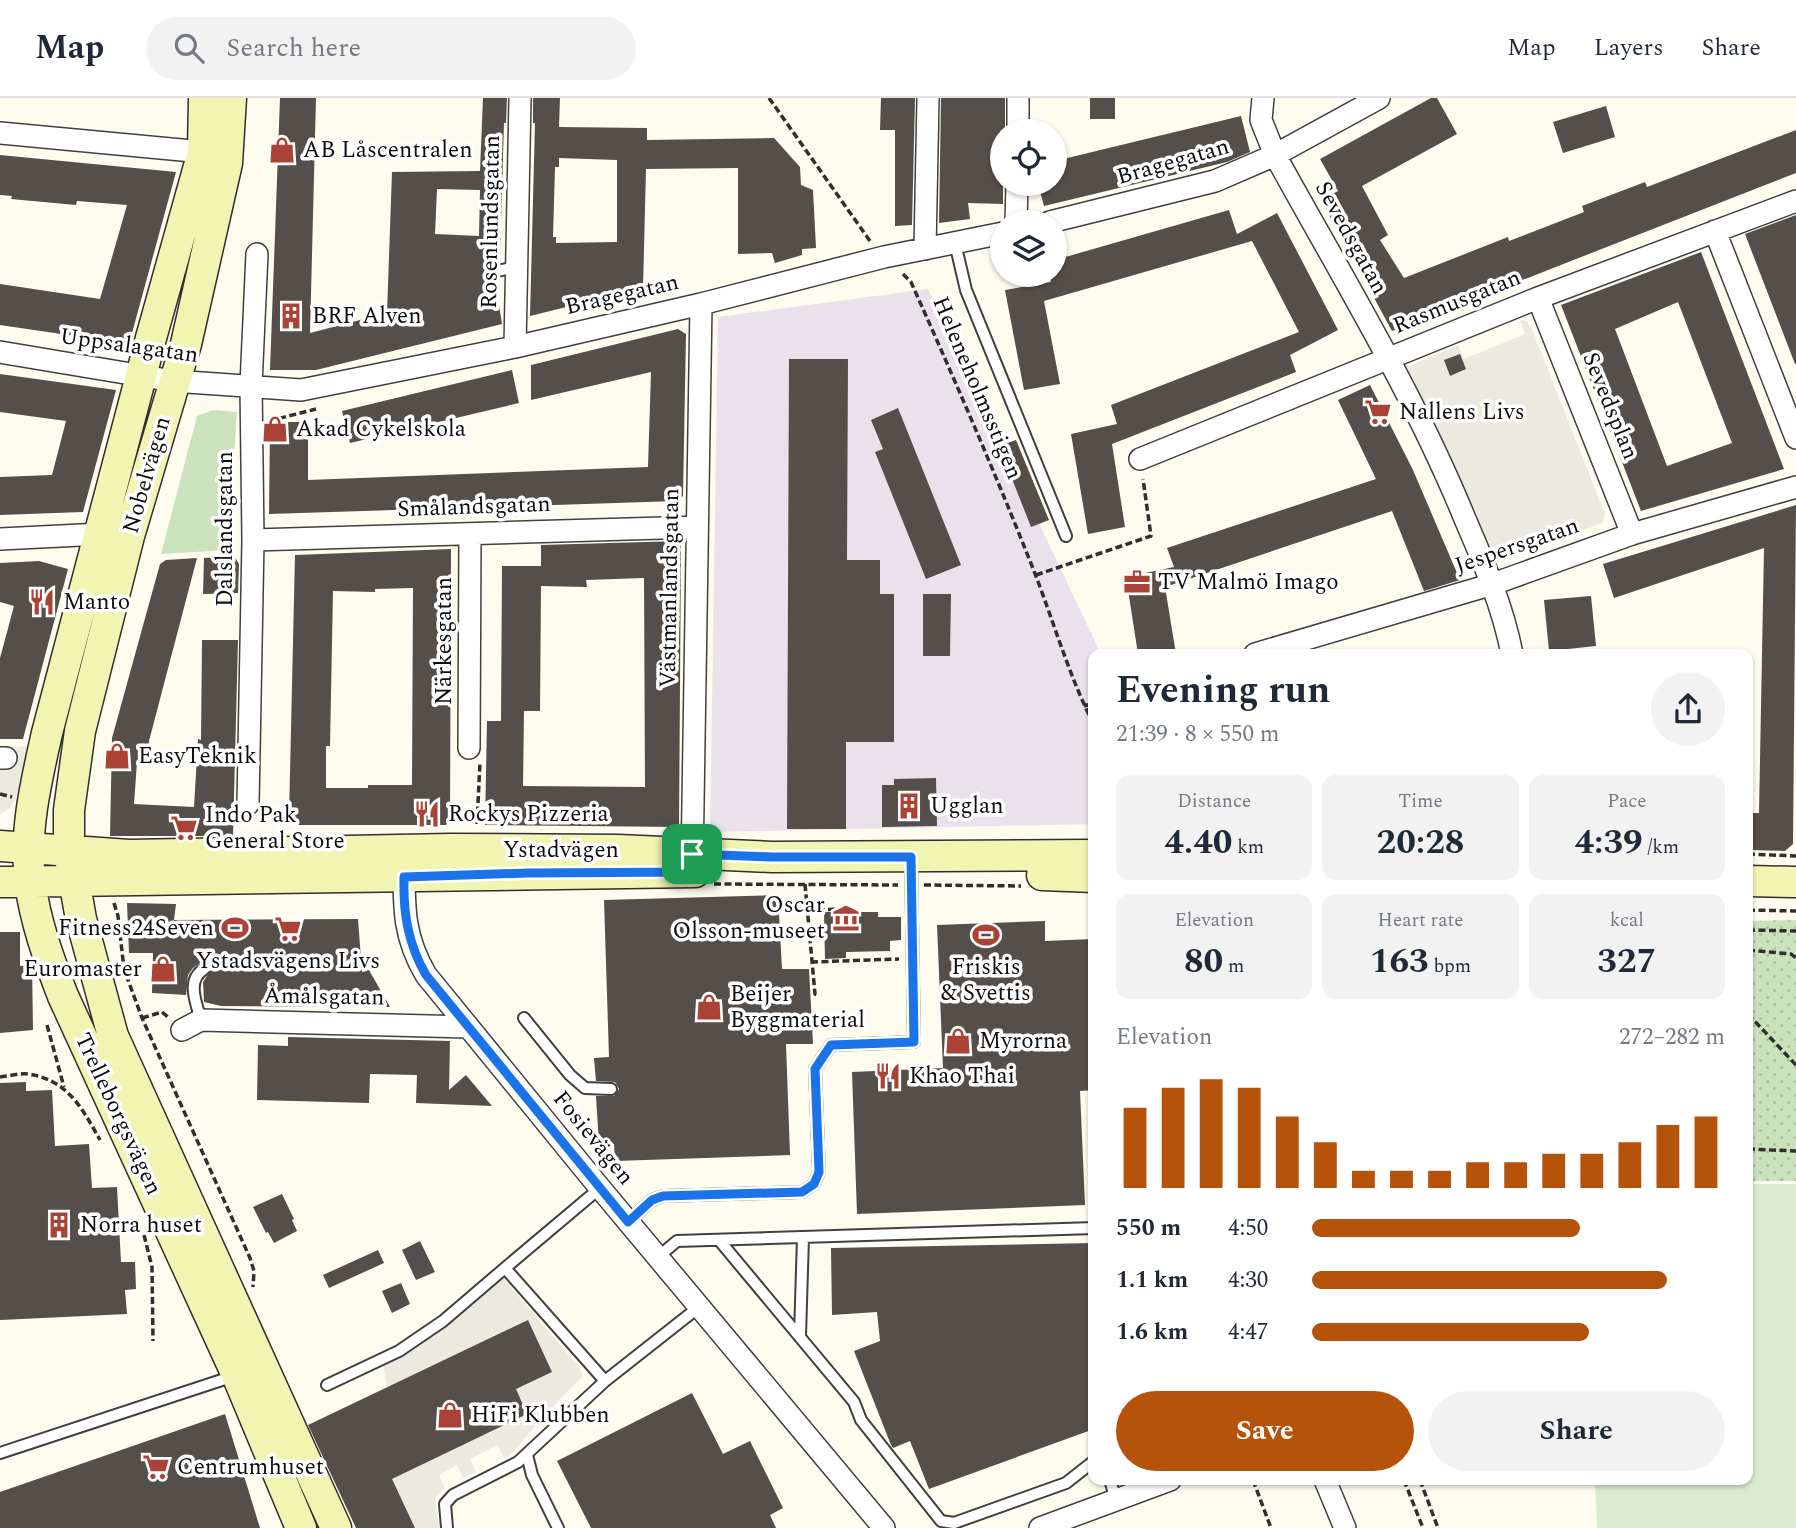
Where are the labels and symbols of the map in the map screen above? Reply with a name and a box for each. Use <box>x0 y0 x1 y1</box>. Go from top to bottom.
street label: Bragegatan <box>1113 129 1233 195</box>
place label: AB Låscentralen <box>303 133 473 168</box>
shop icon: AB Låscentralen <box>267 135 297 165</box>
street label: Rosenlundsgatan <box>472 135 510 309</box>
street label: Sevedsgatan <box>1305 175 1397 301</box>
street label: Rasmusgatan <box>1388 260 1526 344</box>
street label: Bragegatan <box>562 265 682 325</box>
street label: Heleneholmsstigen <box>923 291 1031 485</box>
place label: BRF Alven <box>312 299 422 334</box>
building icon: BRF Alven <box>276 301 306 331</box>
street label: Uppsalagatan <box>57 319 201 373</box>
street label: Sevedsplan <box>1573 347 1647 465</box>
place label: Nallens Livs <box>1399 395 1525 430</box>
supermarket icon: Nallens Livs <box>1363 397 1393 427</box>
street label: Nobelvägen <box>114 412 180 538</box>
place label: Akad Cykelskola <box>296 412 466 447</box>
shop icon: Akad Cykelskola <box>260 414 290 444</box>
street label: Dalslandsgatan <box>208 451 243 607</box>
street label: Smålandsgatan <box>397 487 551 527</box>
street label: Västmanlandsgatan <box>651 488 689 688</box>
street label: Jespersgatan <box>1450 508 1584 584</box>
place label: TV Malmö Imago <box>1158 565 1339 600</box>
office icon: TV Malmö Imago <box>1122 567 1152 597</box>
street label: Närkesgatan <box>427 577 462 705</box>
place label: Manto <box>63 585 130 620</box>
restaurant icon: Manto <box>27 587 57 617</box>
place label: EasyTeknik <box>138 739 257 774</box>
shop icon: EasyTeknik <box>102 741 132 771</box>
place label: Ugglan <box>930 789 1004 824</box>
building icon: Ugglan <box>894 791 924 821</box>
place label: Rockys Pizzeria <box>448 797 609 832</box>
place label: Indo Pak General Store <box>205 798 345 859</box>
restaurant icon: Rockys Pizzeria <box>412 799 442 829</box>
supermarket icon: Indo Pak General Store <box>169 813 199 843</box>
pin <box>662 824 722 884</box>
street label: Ystadvägen <box>503 833 619 868</box>
place label: Oscar Olsson-museet <box>673 888 825 949</box>
museum icon: Oscar Olsson-museet <box>831 903 861 933</box>
place label: Fitness24Seven <box>58 911 214 946</box>
sports icon: Fitness24Seven <box>220 913 250 943</box>
supermarket icon: Ystadsvägens Livs <box>273 914 303 944</box>
sports icon: Friskis & Svettis <box>971 920 1001 950</box>
place label: Ystadsvägens Livs <box>196 944 380 979</box>
place label: Friskis & Svettis <box>941 950 1031 1011</box>
place label: Euromaster <box>24 952 142 987</box>
shop icon: Euromaster <box>148 954 178 984</box>
place label: Beijer Byggmaterial <box>730 977 865 1038</box>
street label: Åmålsgatan <box>263 978 385 1016</box>
shop icon: Beijer Byggmaterial <box>694 992 724 1022</box>
place label: Myrorna <box>979 1024 1067 1059</box>
shop icon: Myrorna <box>943 1026 973 1056</box>
street label: Trelleborgsvägen <box>65 1027 171 1201</box>
place label: Khao Thai <box>909 1059 1015 1094</box>
restaurant icon: Khao Thai <box>873 1061 903 1091</box>
street label: Fosievägen <box>544 1083 642 1193</box>
place label: Norra huset <box>80 1208 202 1243</box>
building icon: Norra huset <box>44 1210 74 1240</box>
place label: HiFi Klubben <box>471 1398 610 1433</box>
shop icon: HiFi Klubben <box>435 1400 465 1430</box>
place label: Centrumhuset <box>177 1450 324 1485</box>
supermarket icon: Centrumhuset <box>141 1452 171 1482</box>

